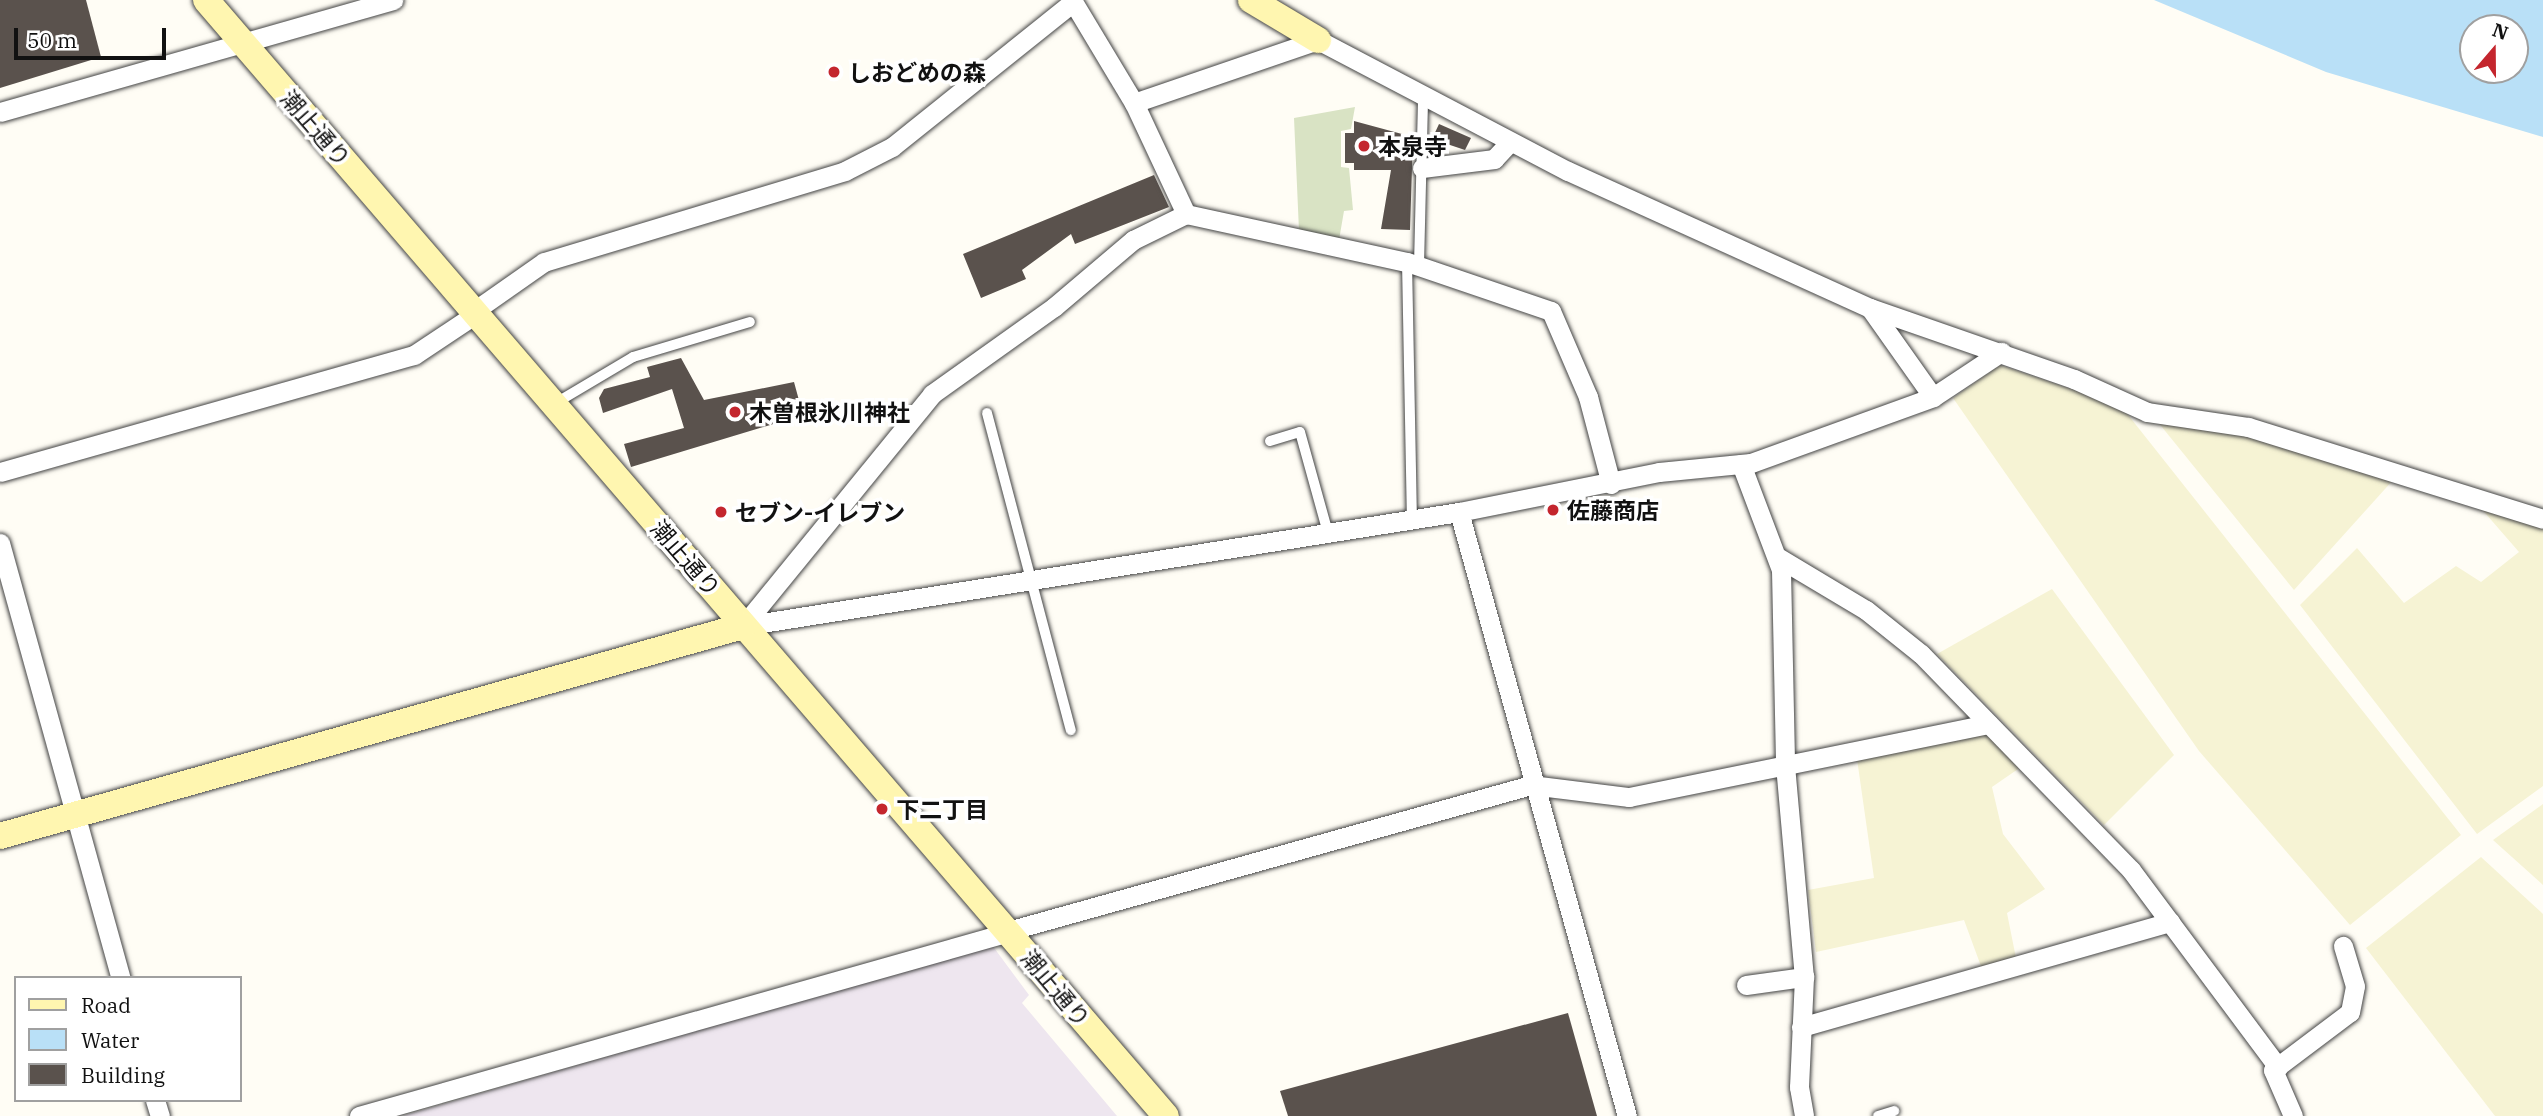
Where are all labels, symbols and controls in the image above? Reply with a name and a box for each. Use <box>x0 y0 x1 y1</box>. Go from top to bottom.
scale bar <box>18 14 170 58</box>
north arrow <box>2459 14 2529 84</box>
text: N <box>2489 17 2512 45</box>
text: 50 m <box>27 26 77 54</box>
place label: しおどめの森 <box>848 58 986 86</box>
marker: しおどめの森 <box>826 64 842 80</box>
street label: 潮止通り <box>275 84 357 172</box>
place label: 本泉寺 <box>1378 132 1447 160</box>
marker: 本泉寺 <box>1356 138 1372 154</box>
place label: 木曽根氷川神社 <box>749 398 910 426</box>
marker: 木曽根氷川神社 <box>727 404 743 420</box>
place label: 佐藤商店 <box>1567 496 1659 524</box>
place label: セブン-イレブン <box>735 498 905 526</box>
marker: 佐藤商店 <box>1545 502 1561 518</box>
marker: セブン-イレブン <box>713 504 729 520</box>
street label: 潮止通り <box>645 514 727 602</box>
place label: 下二丁目 <box>896 795 988 823</box>
marker: 下二丁目 <box>874 801 890 817</box>
street label: 潮止通り <box>1016 944 1096 1032</box>
legend <box>14 976 242 1102</box>
text: Road <box>81 991 131 1019</box>
text: Water <box>81 1026 139 1054</box>
text: Building <box>81 1061 165 1089</box>

